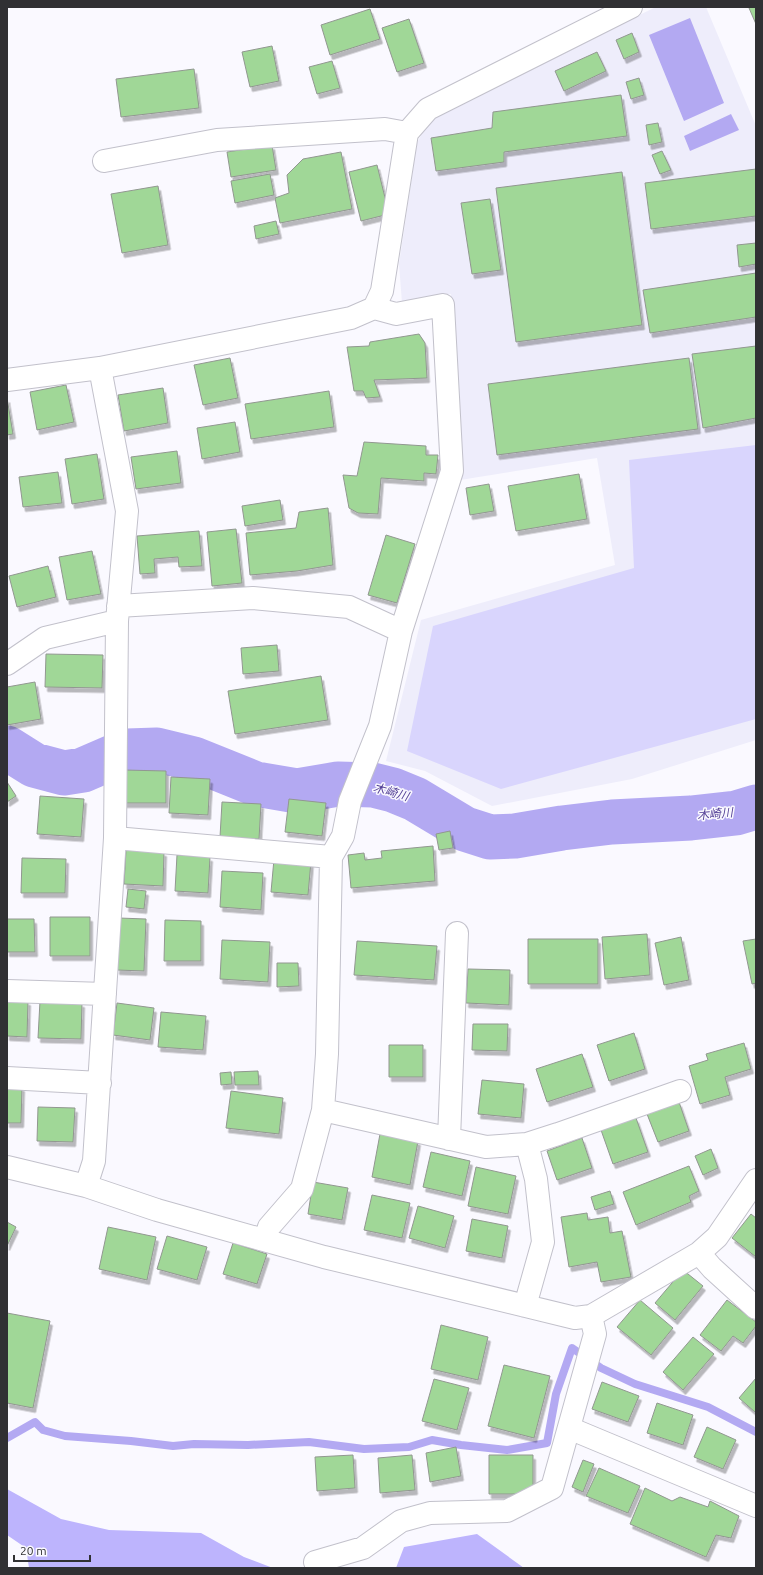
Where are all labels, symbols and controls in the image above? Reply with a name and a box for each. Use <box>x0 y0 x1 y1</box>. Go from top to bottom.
water label: 木崎川 <box>372 780 412 803</box>
water label: 木崎川 <box>696 805 735 822</box>
scale bar <box>14 1537 90 1563</box>
text: 20 m <box>20 1544 47 1557</box>

